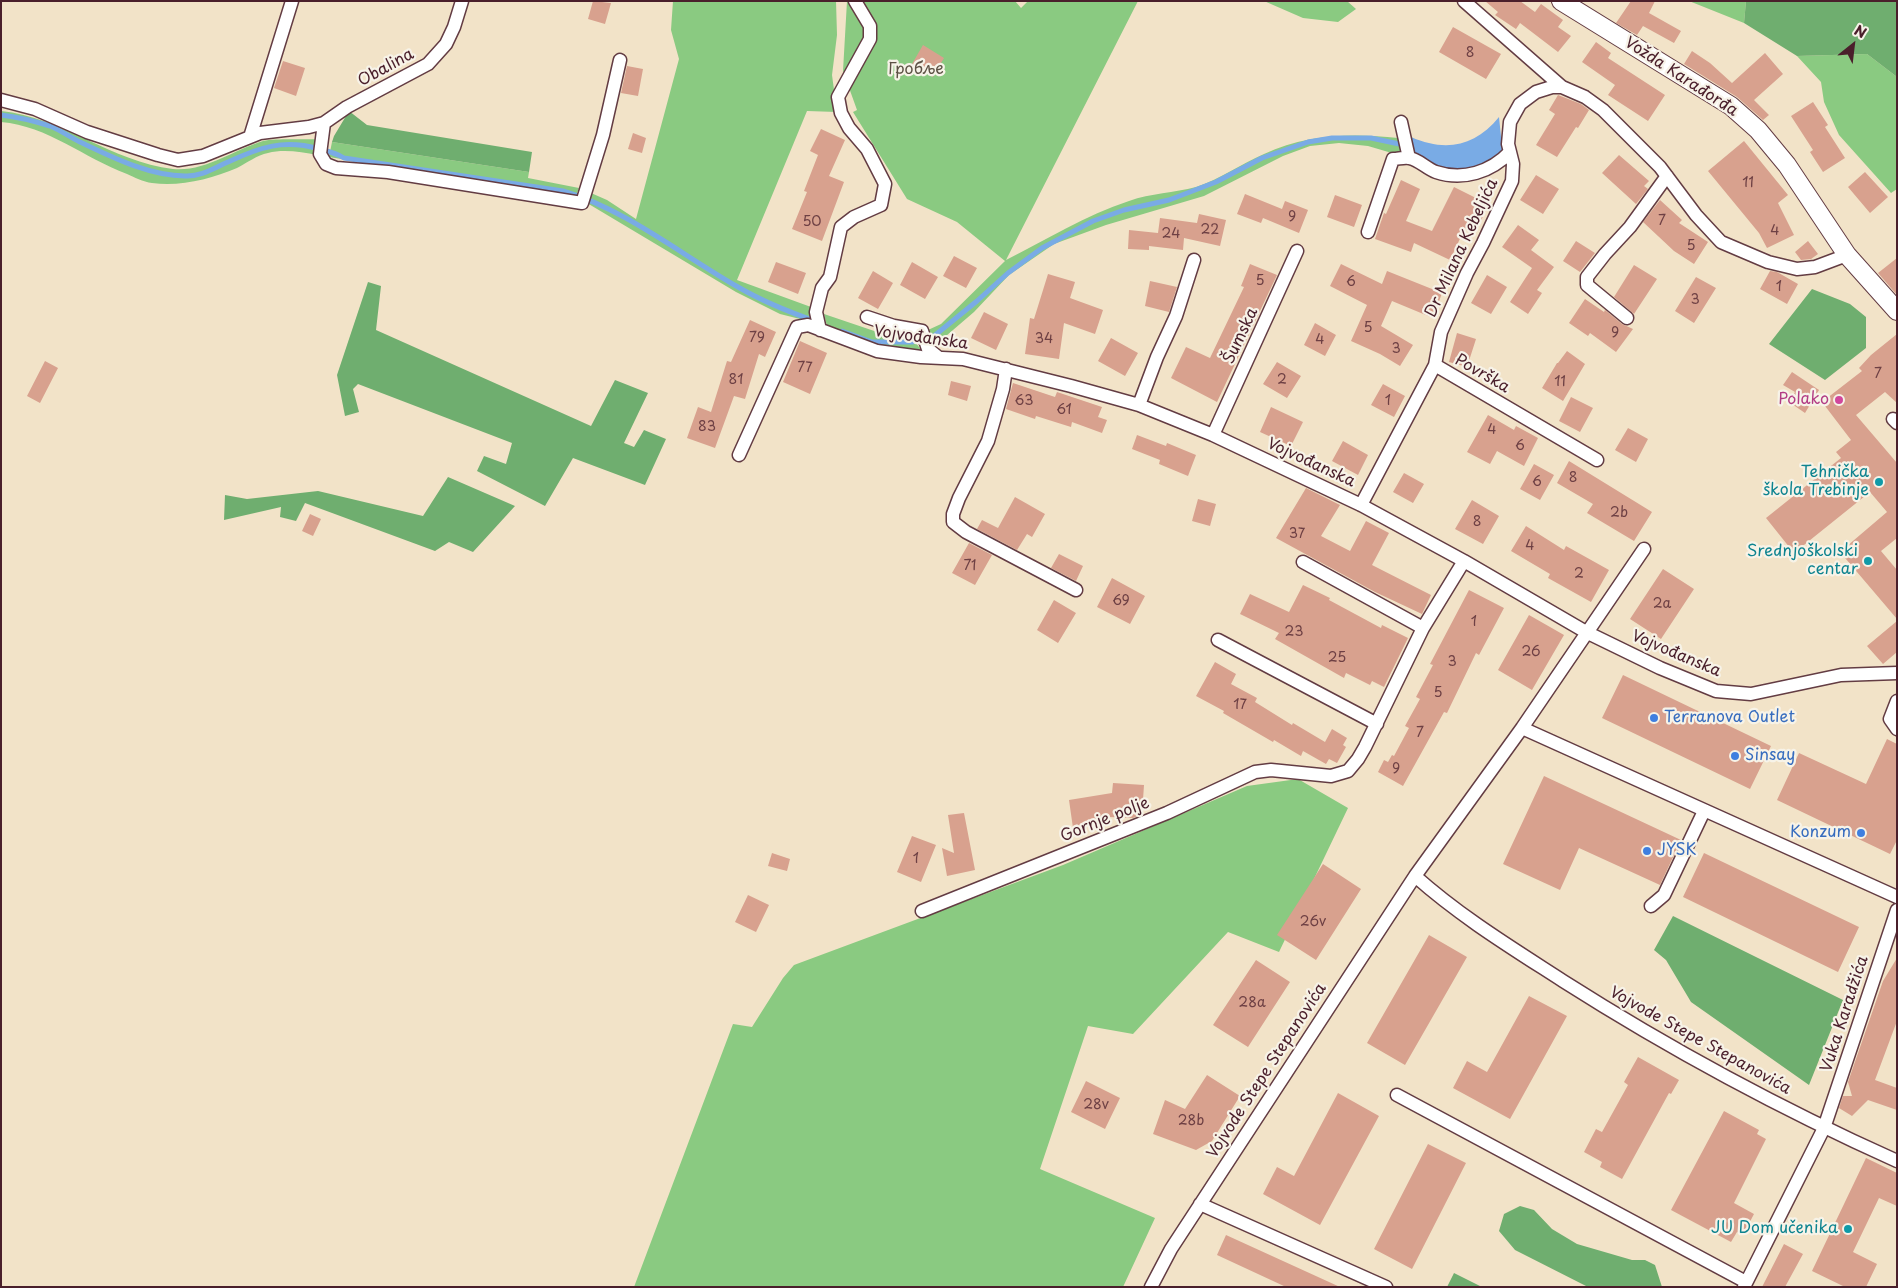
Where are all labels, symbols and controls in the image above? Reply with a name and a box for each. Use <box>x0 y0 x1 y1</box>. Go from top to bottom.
north arrow <box>1828 20 1878 70</box>
text: N <box>1851 20 1870 43</box>
street label: Vožda Karađorđa <box>1621 33 1741 121</box>
street label: Obalina <box>355 45 417 91</box>
house number: 8 <box>1466 45 1474 61</box>
park label: Гробље <box>888 60 944 80</box>
house number: 11 <box>1742 175 1754 191</box>
street label: Dr Milana Kebeljića <box>1421 176 1503 320</box>
house number: 9 <box>1288 209 1296 225</box>
house number: 7 <box>1658 213 1666 229</box>
house number: 50 <box>802 214 822 230</box>
house number: 22 <box>1201 222 1219 238</box>
house number: 4 <box>1770 223 1780 239</box>
house number: 24 <box>1162 226 1180 242</box>
house number: 5 <box>1686 238 1696 254</box>
house number: 5 <box>1255 273 1265 289</box>
house number: 6 <box>1346 274 1356 290</box>
house number: 1 <box>1776 279 1782 295</box>
house number: 3 <box>1690 292 1700 308</box>
street label: Šumska <box>1220 305 1262 367</box>
house number: 5 <box>1363 320 1373 336</box>
street label: Vojvođanska <box>873 322 969 354</box>
house number: 9 <box>1611 325 1619 341</box>
house number: 79 <box>749 330 765 346</box>
house number: 34 <box>1035 331 1053 347</box>
house number: 4 <box>1315 332 1325 348</box>
house number: 3 <box>1391 341 1401 357</box>
street label: Površka <box>1451 351 1513 397</box>
house number: 77 <box>797 360 813 376</box>
house number: 7 <box>1874 366 1882 382</box>
house number: 81 <box>729 372 743 388</box>
house number: 2 <box>1277 372 1287 388</box>
house number: 11 <box>1554 374 1566 390</box>
place label: Polako <box>1778 390 1829 410</box>
house number: 63 <box>1015 393 1033 409</box>
house number: 1 <box>1385 393 1391 409</box>
marker: Polako <box>1833 394 1845 406</box>
house number: 61 <box>1056 402 1072 418</box>
house number: 83 <box>698 419 716 435</box>
house number: 4 <box>1487 422 1497 438</box>
street label: Vojvođanska <box>1264 434 1358 492</box>
house number: 6 <box>1515 438 1525 454</box>
place label: Tehnička škola Trebinje <box>1763 463 1869 501</box>
house number: 8 <box>1569 470 1577 486</box>
house number: 6 <box>1532 474 1542 490</box>
marker: Tehnička škola Trebinje <box>1873 476 1885 488</box>
house number: 2b <box>1610 505 1628 521</box>
house number: 8 <box>1473 514 1481 530</box>
house number: 37 <box>1289 526 1305 542</box>
house number: 4 <box>1525 538 1535 554</box>
place label: Srednjoškolski centar <box>1747 542 1858 580</box>
marker: Srednjoškolski centar <box>1862 555 1874 567</box>
house number: 71 <box>963 558 977 574</box>
house number: 2 <box>1574 566 1584 582</box>
house number: 69 <box>1112 593 1130 609</box>
house number: 2a <box>1653 596 1671 612</box>
house number: 1 <box>1471 614 1477 630</box>
house number: 23 <box>1285 624 1303 640</box>
street label: Vojvođanska <box>1628 627 1724 681</box>
house number: 26 <box>1521 644 1541 660</box>
house number: 25 <box>1328 650 1346 666</box>
house number: 3 <box>1447 654 1457 670</box>
house number: 5 <box>1433 685 1443 701</box>
house number: 17 <box>1233 697 1247 713</box>
place label: Terranova Outlet <box>1664 708 1795 728</box>
marker: Terranova Outlet <box>1648 712 1660 724</box>
house number: 7 <box>1416 725 1424 741</box>
place label: Sinsay <box>1745 746 1795 766</box>
marker: Sinsay <box>1729 750 1741 762</box>
house number: 9 <box>1392 761 1400 777</box>
street label: Gornje polje <box>1058 793 1152 847</box>
place label: Konzum <box>1790 823 1851 843</box>
marker: Konzum <box>1855 827 1867 839</box>
place label: JYSK <box>1657 841 1697 861</box>
marker: JYSK <box>1641 845 1653 857</box>
house number: 1 <box>913 851 919 867</box>
house number: 26v <box>1300 914 1326 930</box>
street label: Vuka Karadžića <box>1817 954 1873 1074</box>
street label: Vojvode Stepe Stepanovića <box>1203 980 1331 1162</box>
street label: Vojvode Stepe Stepanovića <box>1606 983 1794 1099</box>
house number: 28a <box>1238 995 1266 1011</box>
house number: 28v <box>1083 1097 1109 1113</box>
house number: 28b <box>1178 1113 1204 1129</box>
place label: JU Dom učenika <box>1711 1219 1838 1239</box>
marker: JU Dom učenika <box>1842 1223 1854 1235</box>

